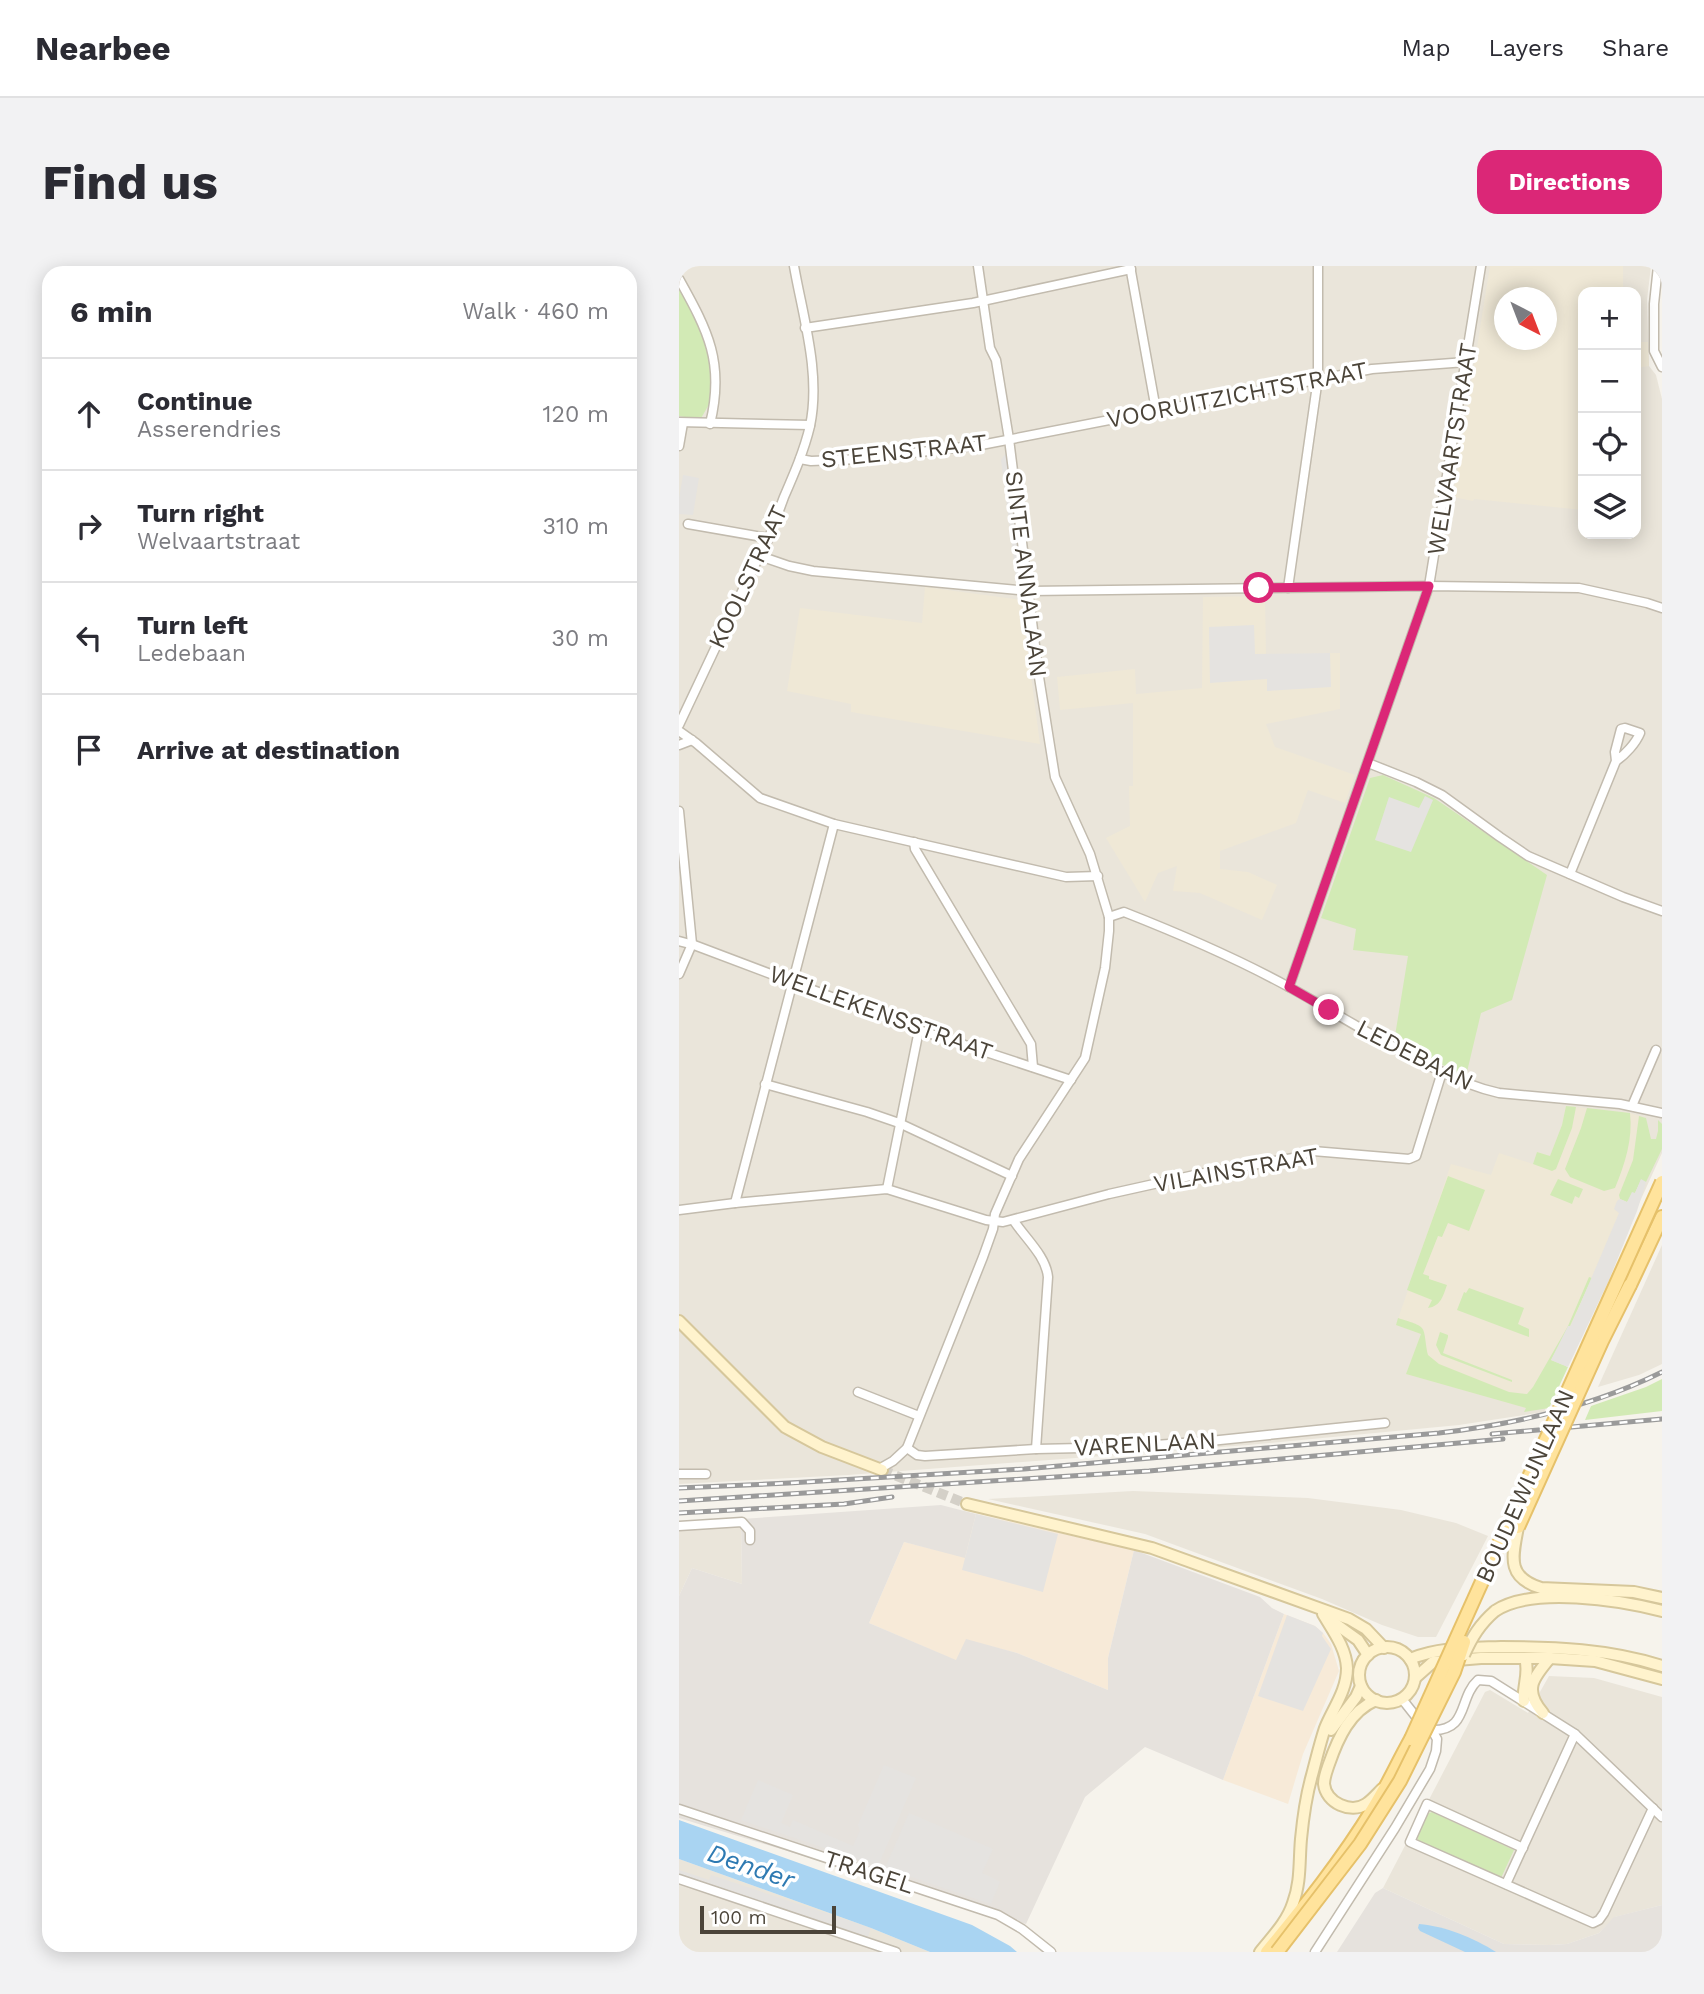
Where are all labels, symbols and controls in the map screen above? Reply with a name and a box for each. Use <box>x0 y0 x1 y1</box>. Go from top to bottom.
text: Nearbee <box>35 29 171 68</box>
text: Map <box>1402 34 1450 62</box>
text: Layers <box>1488 34 1564 62</box>
text: Share <box>1602 34 1669 62</box>
button: Directions <box>1477 150 1662 214</box>
text: Find us <box>42 153 218 211</box>
north arrow <box>1494 287 1557 350</box>
map controls <box>1578 287 1641 539</box>
button: + <box>1578 287 1641 350</box>
text: 6 min <box>70 294 153 329</box>
text: Walk · 460 m <box>462 298 609 325</box>
street label: WELVAARTSTRAAT <box>1421 341 1483 557</box>
button: − <box>1578 350 1641 413</box>
street label: VOORUITZICHTSTRAAT <box>1104 356 1370 434</box>
text: Continue <box>137 386 253 416</box>
icon: ahead <box>70 395 108 433</box>
text: 120 m <box>543 401 609 428</box>
button: locate <box>1578 413 1641 476</box>
text: Asserendries <box>137 416 281 443</box>
street label: STEENSTRAAT <box>820 428 988 474</box>
street label: SINTE ANNALAAN <box>999 469 1053 679</box>
button: layers <box>1578 476 1641 539</box>
text: Turn right <box>137 498 264 528</box>
street label: KOOLSTRAAT <box>703 501 793 653</box>
icon: right <box>70 507 108 545</box>
text: 310 m <box>543 513 609 540</box>
text: Welvaartstraat <box>137 528 300 555</box>
route start <box>1243 572 1274 603</box>
text: Turn left <box>137 610 248 640</box>
icon: left <box>70 619 108 657</box>
text: 30 m <box>552 625 609 652</box>
text: Ledebaan <box>137 640 246 667</box>
icon: arrive <box>70 731 108 769</box>
text: Arrive at destination <box>137 735 400 765</box>
street label: WELLEKENSSTRAAT <box>766 960 996 1066</box>
route end <box>1313 994 1344 1025</box>
street label: LEDEBAAN <box>1352 1014 1478 1096</box>
street label: VILAINSTRAAT <box>1151 1142 1321 1198</box>
street label: BOUDEWIJNLAAN <box>1470 1385 1580 1587</box>
street label: VARENLAAN <box>1073 1426 1217 1462</box>
water label: Dender <box>704 1837 799 1895</box>
street label: TRAGEL <box>821 1844 917 1900</box>
scale bar <box>700 1903 837 1935</box>
text: 100 m <box>711 1906 767 1929</box>

